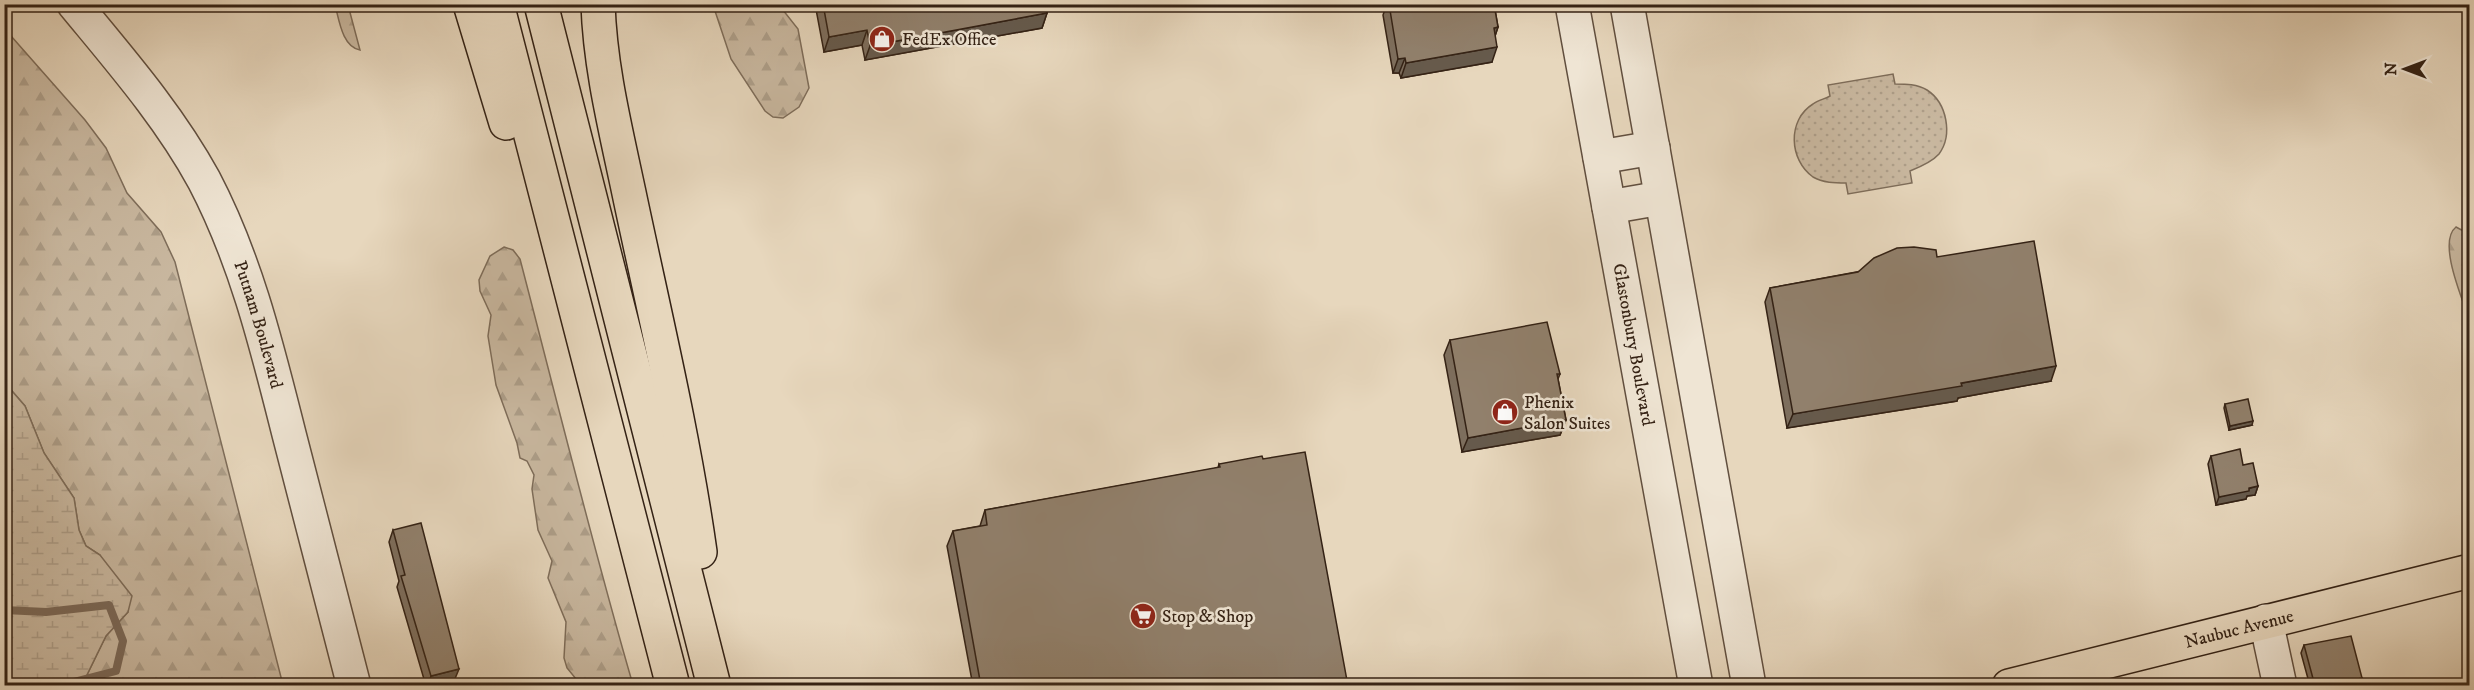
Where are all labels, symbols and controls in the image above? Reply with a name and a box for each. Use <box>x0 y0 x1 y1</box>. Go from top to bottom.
shop icon: FedEx Office <box>867 24 897 54</box>
place label: FedEx Office <box>902 29 996 51</box>
north arrow <box>2375 39 2435 99</box>
text: N <box>2381 62 2401 76</box>
street label: Putnam Boulevard <box>228 258 287 391</box>
street label: Glastonbury Boulevard <box>1607 262 1658 428</box>
place label: Phenix Salon Suites <box>1524 392 1610 435</box>
shop icon: Phenix Salon Suites <box>1490 397 1520 427</box>
supermarket icon: Stop & Shop <box>1128 601 1158 631</box>
street label: Naubuc Avenue <box>2182 605 2296 654</box>
place label: Stop & Shop <box>1162 606 1253 628</box>

